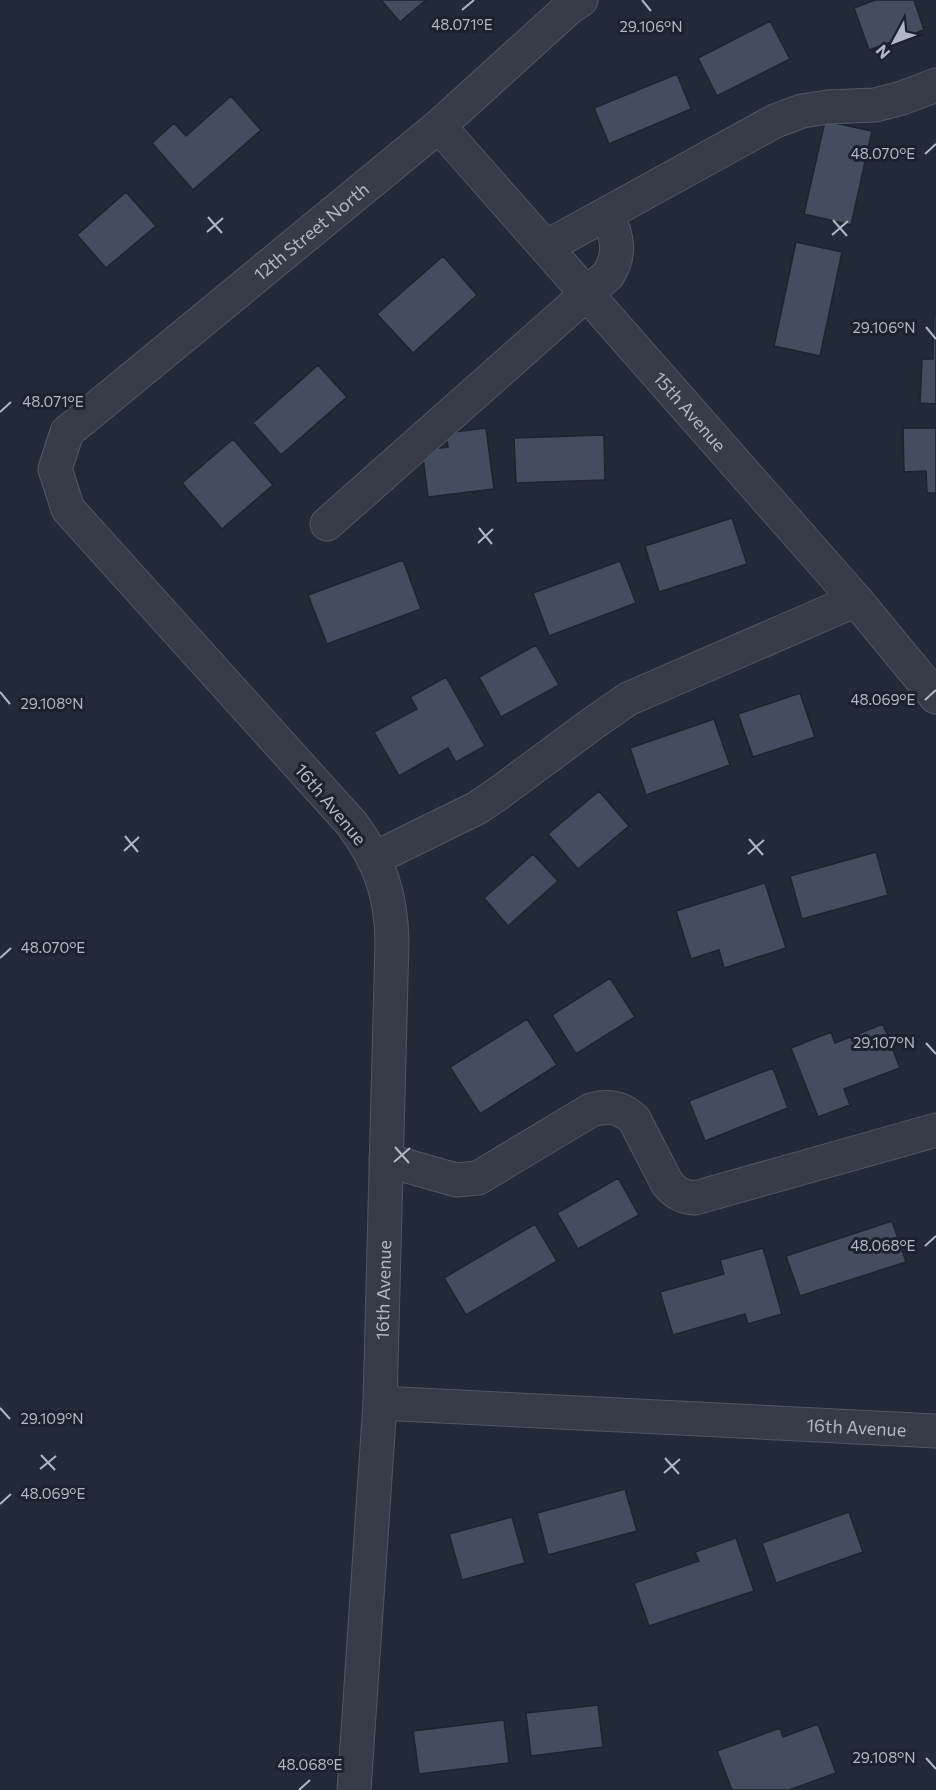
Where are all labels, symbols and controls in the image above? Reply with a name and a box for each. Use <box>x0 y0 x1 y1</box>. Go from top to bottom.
north arrow <box>864 12 924 72</box>
text: 48.071°E <box>431 15 493 33</box>
text: 29.106°N <box>619 17 683 35</box>
text: N <box>871 41 893 63</box>
text: 48.070°E <box>851 144 915 162</box>
street label: 12th Street North <box>249 178 373 285</box>
text: 29.106°N <box>852 318 916 336</box>
street label: 15th Avenue <box>649 367 731 456</box>
text: 48.071°E <box>22 392 84 410</box>
text: 48.069°E <box>851 690 916 708</box>
text: 29.108°N <box>20 694 84 712</box>
street label: 16th Avenue <box>291 759 371 849</box>
text: 48.070°E <box>21 938 85 956</box>
text: 29.107°N <box>853 1033 915 1051</box>
text: 48.068°E <box>850 1236 916 1254</box>
street label: 16th Avenue <box>371 1240 395 1340</box>
text: 29.109°N <box>20 1409 84 1427</box>
street label: 16th Avenue <box>806 1413 907 1440</box>
text: 48.069°E <box>21 1484 86 1502</box>
text: 29.108°N <box>852 1748 916 1766</box>
text: 48.068°E <box>277 1755 343 1773</box>

